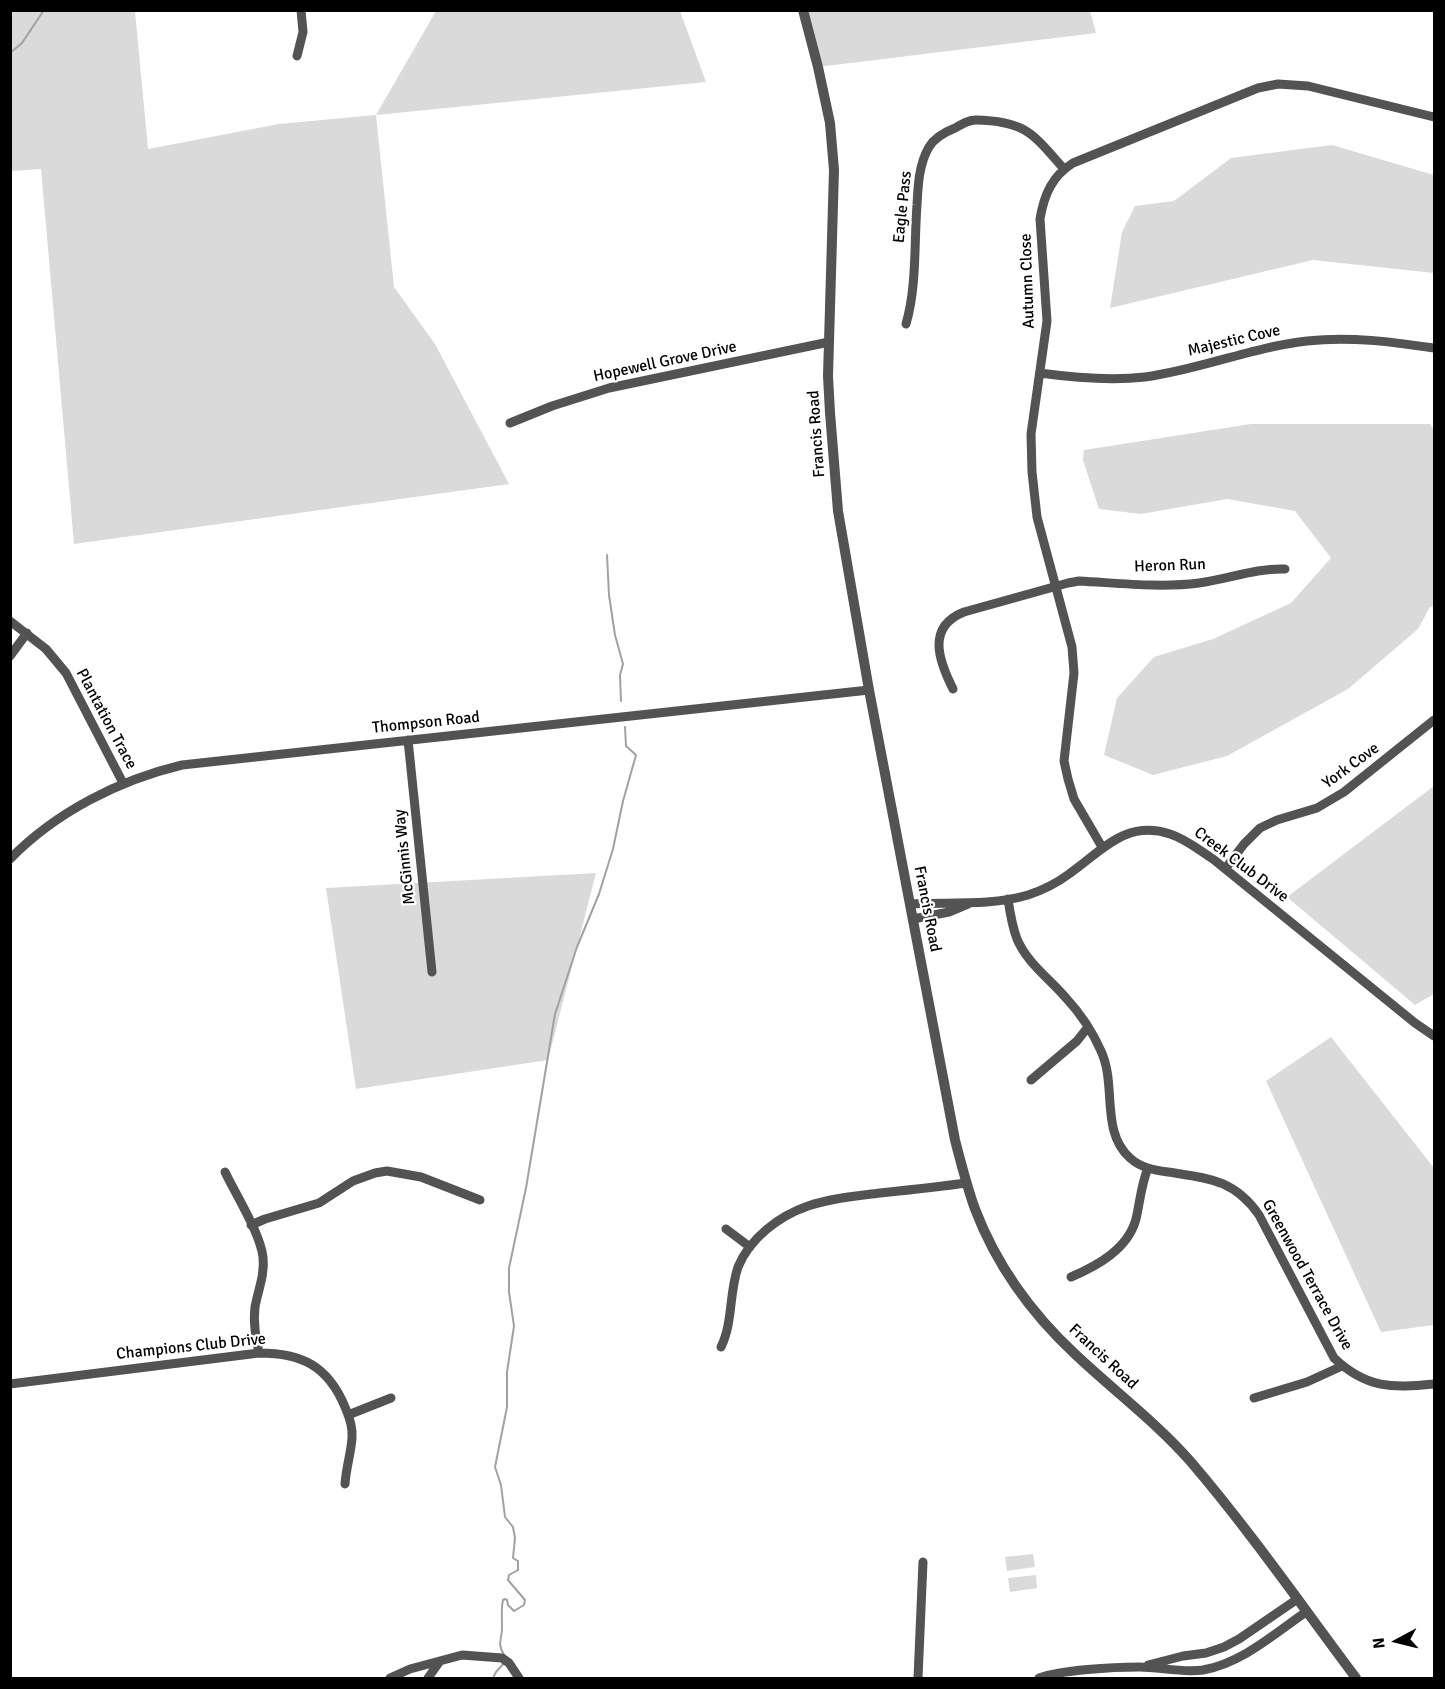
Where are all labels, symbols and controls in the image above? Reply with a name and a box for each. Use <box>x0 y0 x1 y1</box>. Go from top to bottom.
street label: Eagle Pass <box>890 170 916 244</box>
street label: Autumn Close <box>1017 233 1039 329</box>
street label: Majestic Cove <box>1186 321 1282 361</box>
street label: Hopewell Grove Drive <box>592 337 738 387</box>
street label: Francis Road <box>804 390 830 478</box>
street label: Heron Run <box>1134 555 1206 577</box>
street label: Plantation Trace <box>71 665 141 773</box>
street label: Thompson Road <box>371 708 481 738</box>
street label: York Cove <box>1319 739 1383 793</box>
street label: McGinnis Way <box>390 808 420 906</box>
street label: Creek Club Drive <box>1190 823 1292 907</box>
street label: Francis Road <box>909 864 945 954</box>
street label: Greenwood Terrace Drive <box>1258 1196 1356 1354</box>
street label: Francis Road <box>1064 1320 1142 1394</box>
street label: Champions Club Drive <box>115 1330 267 1364</box>
north arrow <box>1367 1611 1427 1671</box>
text: N <box>1369 1636 1390 1650</box>

